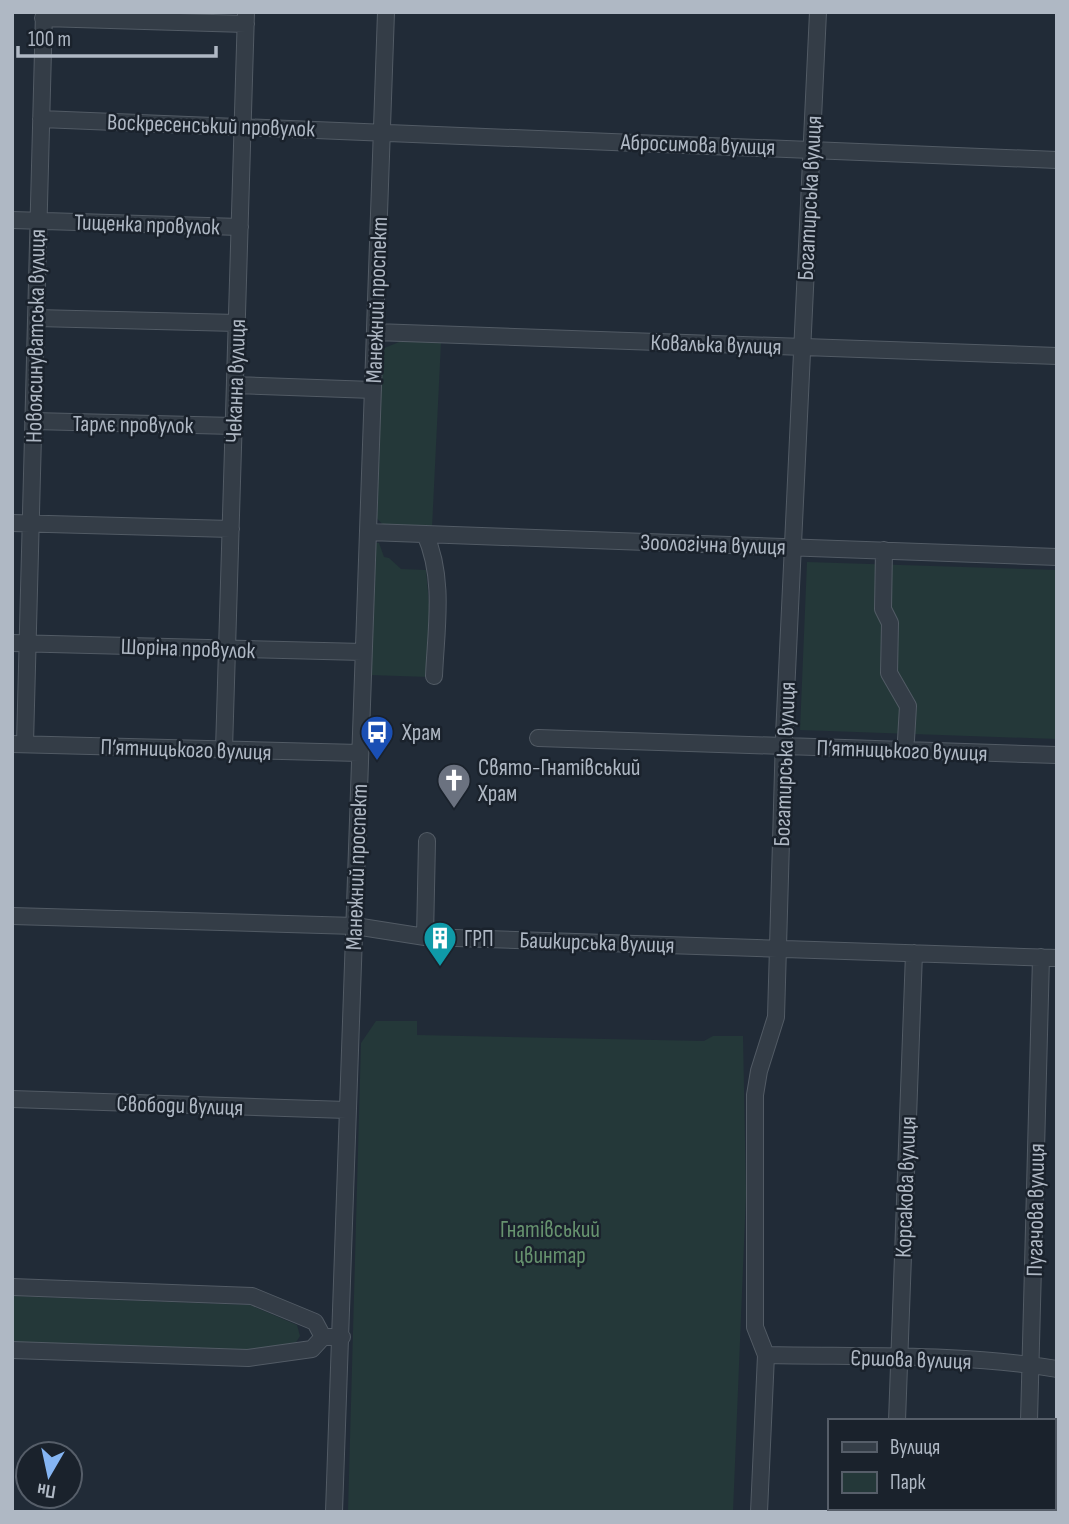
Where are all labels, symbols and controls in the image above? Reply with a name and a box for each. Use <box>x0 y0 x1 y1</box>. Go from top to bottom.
scale bar <box>18 14 215 58</box>
text: 100 m <box>28 27 71 52</box>
street label: Воскресенський провулок <box>107 108 316 144</box>
street label: Богатирська вулиця <box>792 115 828 281</box>
street label: Абросимова вулиця <box>619 128 776 162</box>
street label: Тищенка провулок <box>74 208 220 242</box>
street label: Манежний проспект <box>360 216 394 384</box>
street label: Новоясинуватська вулиця <box>20 229 52 443</box>
street label: Чеканна вулиця <box>220 318 252 444</box>
street label: Ковалька вулиця <box>650 329 782 361</box>
street label: Тарлє провулок <box>72 410 194 440</box>
street label: Зоологічна вулиця <box>640 528 786 562</box>
street label: Шоріна провулок <box>120 633 256 665</box>
street label: Богатирська вулиця <box>768 681 802 847</box>
bus stop icon: Храм <box>358 713 396 762</box>
place label: Храм <box>401 719 441 747</box>
street label: П’ятницького вулиця <box>100 733 272 767</box>
street label: П’ятницького вулиця <box>816 734 988 768</box>
place label: Свято-Гнатівський Храм <box>477 754 640 808</box>
church icon: Свято-Гнатівський Храм <box>435 761 473 810</box>
street label: Манежний проспект <box>340 783 374 951</box>
building icon: ГРП <box>421 919 459 968</box>
place label: ГРП <box>464 925 494 953</box>
street label: Башкирська вулиця <box>519 926 675 960</box>
street label: Свободи вулиця <box>116 1090 244 1122</box>
street label: Корсакова вулиця <box>890 1116 922 1258</box>
street label: Пугачова вулиця <box>1021 1143 1051 1277</box>
park label: Гнатівський цвинтар <box>500 1216 600 1270</box>
street label: Єршова вулиця <box>850 1344 972 1376</box>
legend <box>828 1419 1055 1510</box>
text: Вулиця <box>890 1435 940 1460</box>
north arrow <box>14 1440 84 1510</box>
text: Парк <box>890 1470 925 1495</box>
text: Пн <box>36 1478 57 1503</box>

